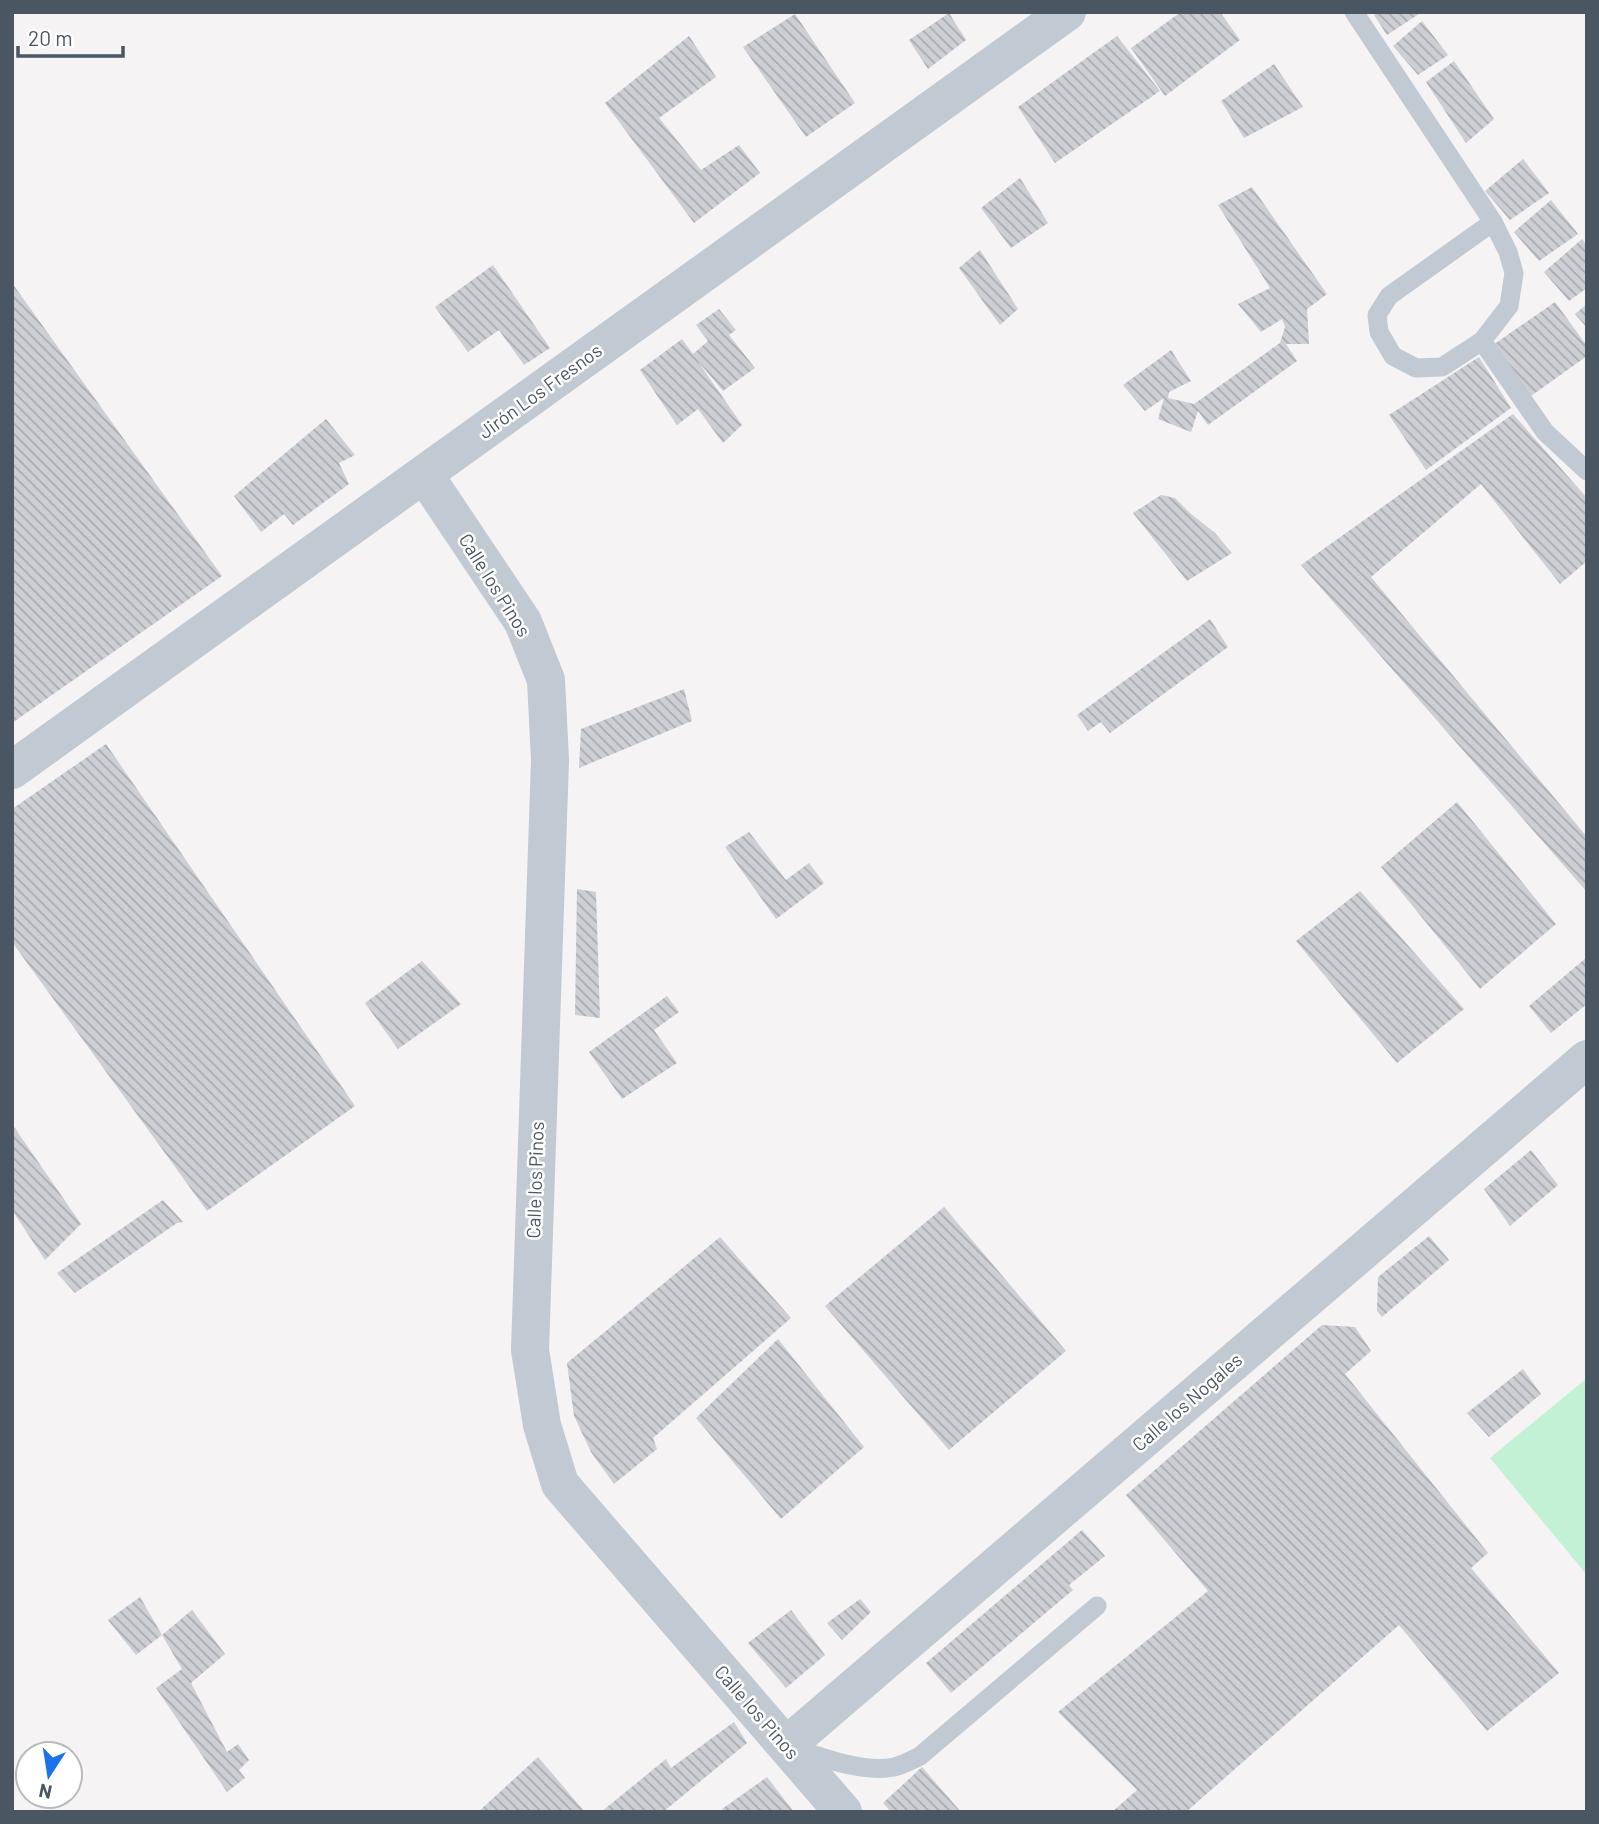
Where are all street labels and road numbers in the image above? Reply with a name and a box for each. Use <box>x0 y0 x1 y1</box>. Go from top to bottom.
street label: Jirón Los Fresnos <box>473 338 606 443</box>
street label: Calle los Pinos <box>455 529 536 640</box>
street label: Calle los Pinos <box>521 1121 548 1239</box>
street label: Calle los Nogales <box>1127 1348 1246 1456</box>
street label: Calle los Pinos <box>710 1660 804 1763</box>

